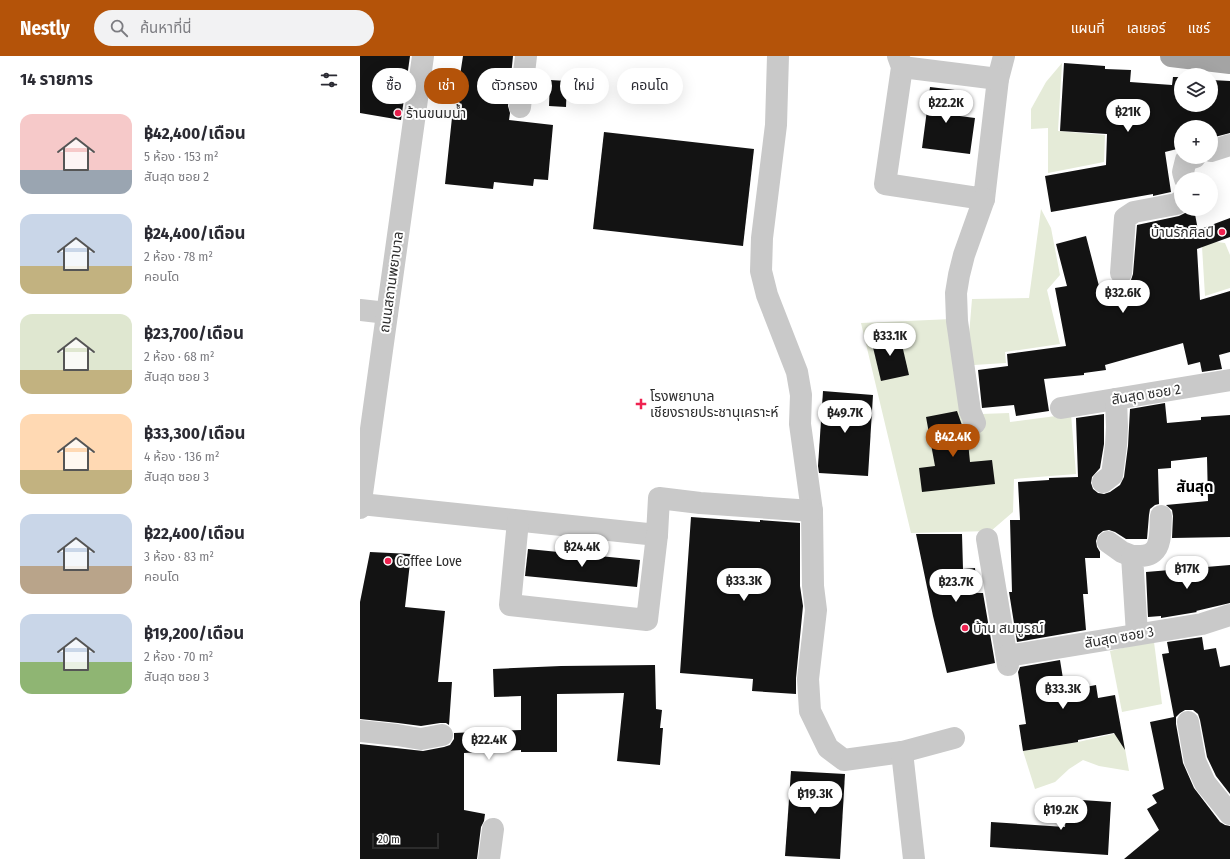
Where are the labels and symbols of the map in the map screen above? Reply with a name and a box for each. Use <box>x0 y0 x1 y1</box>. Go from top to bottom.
pin: ฿22.2K <box>913 90 979 124</box>
pin: ฿21K <box>1104 99 1152 133</box>
place label: ร้านขนมน้ำ <box>406 103 466 122</box>
marker: ร้านขนมน้ำ <box>393 108 403 118</box>
place label: บ้านรักศิลป์ <box>1151 224 1214 241</box>
marker: บ้านรักศิลป์ <box>1217 227 1227 237</box>
street label: ถนนสถานพยาบาล <box>376 230 407 334</box>
pin: ฿32.6K <box>1090 280 1156 314</box>
pin: ฿33.1K <box>857 323 923 357</box>
street label: สันสุด ซอย 2 <box>1110 381 1182 408</box>
place label: โรงพยาบาล เชียงรายประชานุเคราะห์ <box>650 388 779 421</box>
marker: โรงพยาบาล เชียงรายประชานุเคราะห์ <box>635 398 647 410</box>
pin: ฿49.7K <box>812 400 878 434</box>
pin: ฿42.4K <box>920 424 986 458</box>
district label: สันสุด <box>1176 478 1214 496</box>
pin: ฿24.4K <box>549 534 615 568</box>
place label: Coffee Love <box>396 553 462 570</box>
marker: Coffee Love <box>383 556 393 566</box>
pin: ฿17K <box>1163 556 1211 590</box>
pin: ฿33.3K <box>711 568 777 602</box>
pin: ฿23.7K <box>923 569 989 603</box>
place label: บ้าน สมบูรณ์ <box>973 620 1044 637</box>
marker: บ้าน สมบูรณ์ <box>960 623 970 633</box>
street label: สันสุด ซอย 3 <box>1083 623 1155 652</box>
pin: ฿33.3K <box>1030 676 1096 710</box>
pin: ฿22.4K <box>456 727 522 761</box>
pin: ฿19.3K <box>782 781 848 815</box>
pin: ฿19.2K <box>1028 797 1094 831</box>
scale bar <box>372 831 439 850</box>

